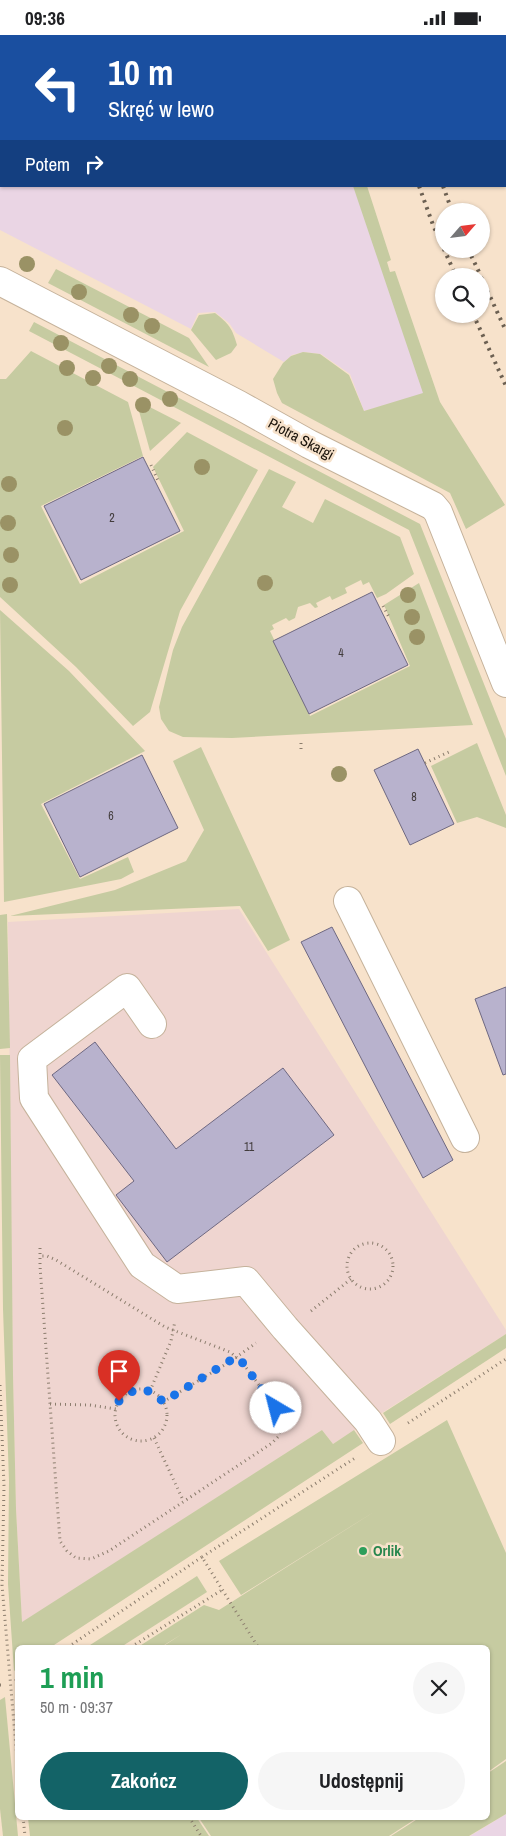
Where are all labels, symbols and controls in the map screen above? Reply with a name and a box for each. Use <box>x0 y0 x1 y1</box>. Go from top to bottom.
text: 09:36 <box>25 5 65 31</box>
text: 10 m <box>108 49 173 96</box>
icon: left <box>25 55 90 120</box>
text: Skręć w lewo <box>108 94 214 124</box>
icon: right <box>80 150 108 178</box>
text: Potem <box>25 151 70 177</box>
north arrow <box>435 203 490 257</box>
map controls <box>435 203 490 323</box>
button: search <box>435 268 490 323</box>
street label: Piotra Skargi <box>265 412 338 465</box>
house number: 2 <box>109 510 115 526</box>
house number: 4 <box>338 645 344 661</box>
house number: 8 <box>411 789 417 805</box>
house number: 6 <box>108 808 114 824</box>
house number: 11 <box>244 1139 255 1155</box>
pin <box>98 1350 140 1401</box>
icon: arrive <box>105 1357 133 1385</box>
position arrow <box>249 1381 301 1433</box>
place label: Orlik <box>373 1540 401 1561</box>
marker: Orlik <box>357 1545 369 1557</box>
text: 1 min <box>40 1657 104 1697</box>
button: close <box>413 1662 465 1714</box>
text: 50 m · 09:37 <box>40 1696 113 1718</box>
button: Zakończ <box>40 1752 248 1810</box>
button: Udostępnij <box>258 1752 465 1810</box>

